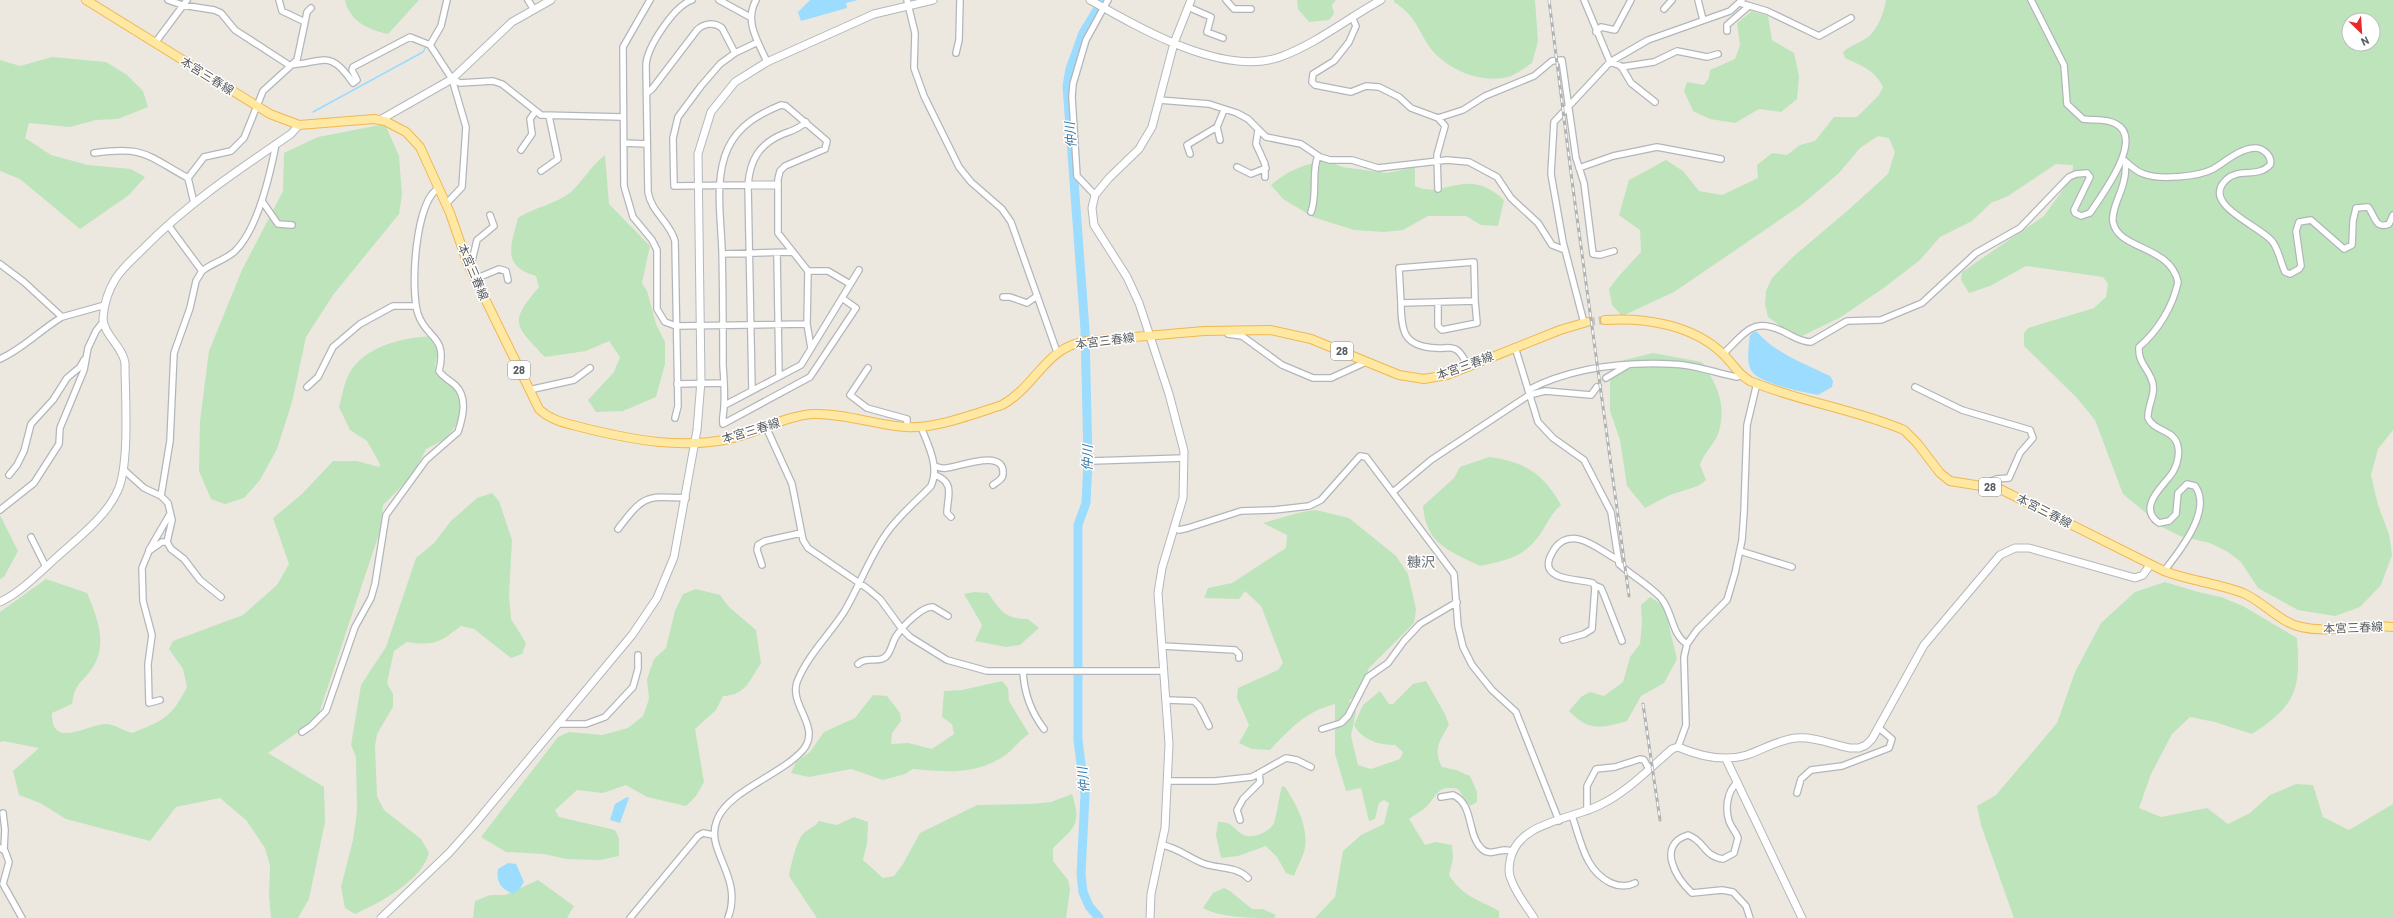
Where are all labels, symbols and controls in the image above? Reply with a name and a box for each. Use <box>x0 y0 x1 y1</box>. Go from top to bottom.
north arrow <box>2341 12 2381 52</box>
text: N <box>2359 34 2372 49</box>
street label: 本宮三春線 <box>178 53 237 97</box>
water label: 仲川 <box>1061 119 1079 149</box>
street label: 本宮三春線 <box>456 241 492 302</box>
street label: 本宮三春線 <box>1074 329 1136 351</box>
road number: 28 <box>1331 342 1353 360</box>
street label: 本宮三春線 <box>1434 348 1495 382</box>
road number: 28 <box>508 361 530 379</box>
street label: 本宮三春線 <box>720 415 781 446</box>
water label: 仲川 <box>1079 443 1095 471</box>
road number: 28 <box>1979 478 2001 496</box>
street label: 本宮三春線 <box>2015 490 2074 530</box>
district label: 糠沢 <box>1407 553 1435 570</box>
street label: 本宮三春線 <box>2323 619 2383 635</box>
water label: 仲川 <box>1073 764 1092 794</box>

